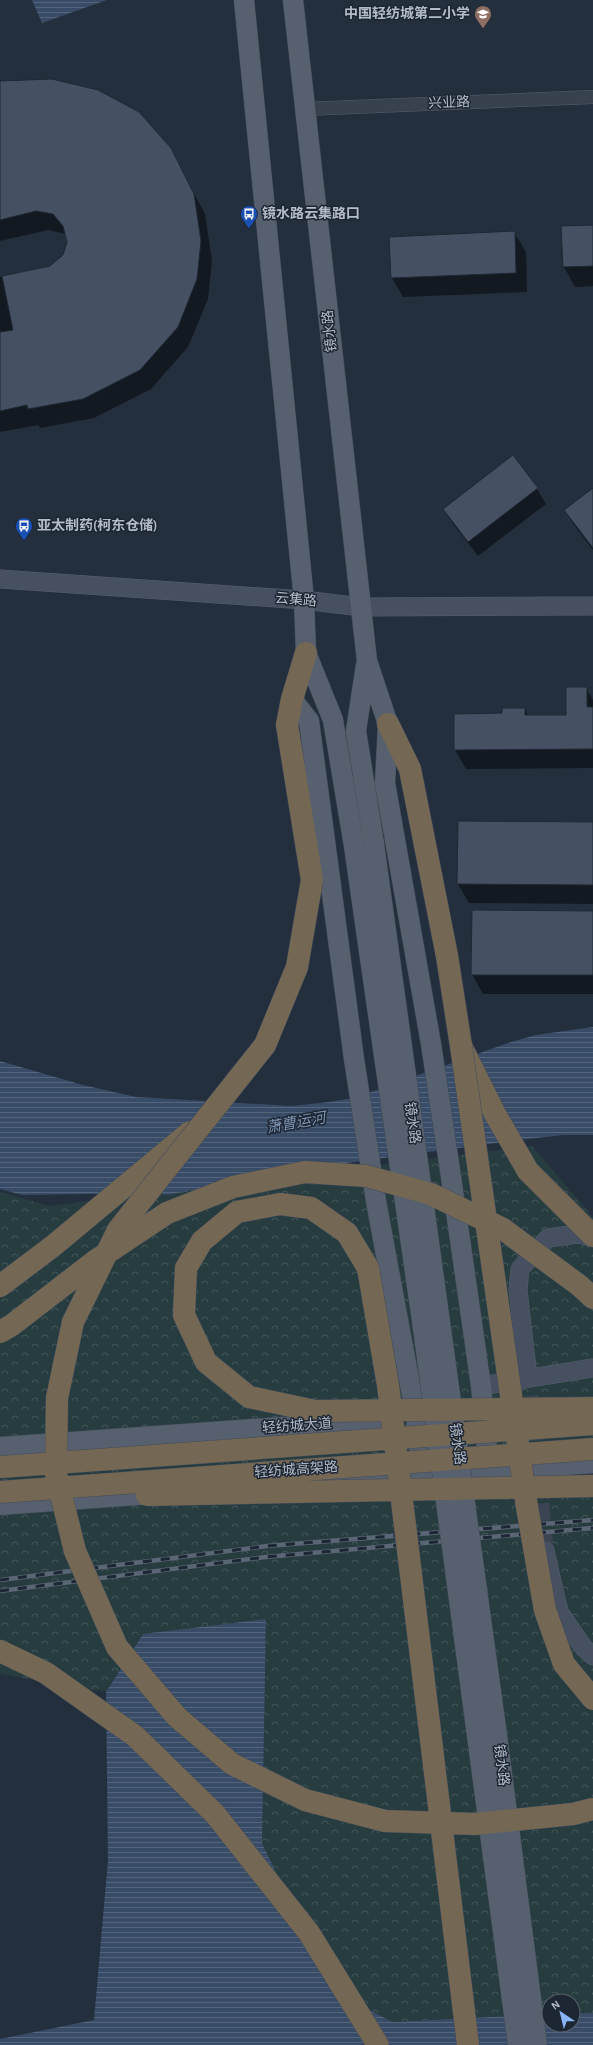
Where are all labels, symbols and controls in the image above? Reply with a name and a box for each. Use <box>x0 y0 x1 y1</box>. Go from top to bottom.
school or university icon: 中国轻纺城第二小学 <box>473 4 493 29</box>
place label: 中国轻纺城第二小学 <box>344 5 470 21</box>
street label: 兴业路 <box>428 94 470 111</box>
bus stop icon: 镜水路云集路口 <box>239 204 259 229</box>
place label: 镜水路云集路口 <box>262 206 360 221</box>
street label: 镜水路 <box>320 309 339 353</box>
bus stop icon: 亚太制药(柯东仓储) <box>14 516 34 541</box>
place label: 亚太制药(柯东仓储) <box>37 517 157 533</box>
street label: 云集路 <box>274 590 318 609</box>
street label: 镜水路 <box>402 1101 423 1145</box>
water label: 萧曹运河 <box>265 1109 330 1136</box>
street label: 轻纺城大道 <box>262 1416 332 1435</box>
street label: 镜水路 <box>447 1422 468 1466</box>
street label: 轻纺城高架路 <box>254 1459 338 1480</box>
street label: 镜水路 <box>491 1743 511 1787</box>
north arrow <box>541 1993 581 2033</box>
text: N <box>549 1999 562 2012</box>

